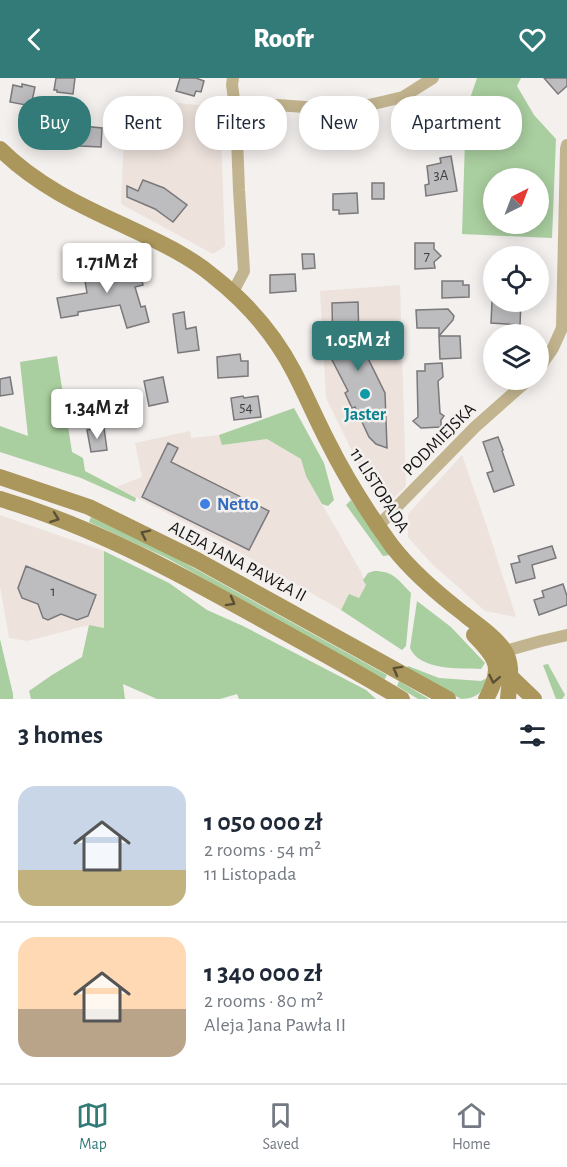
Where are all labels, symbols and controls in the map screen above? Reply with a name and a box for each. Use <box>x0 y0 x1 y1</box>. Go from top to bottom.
icon: back <box>18 23 51 56</box>
icon: heart <box>516 23 549 56</box>
text: Roofr <box>253 25 314 52</box>
chip: Buy <box>18 96 91 150</box>
chip: Rent <box>103 96 183 150</box>
chip: Filters <box>195 96 287 150</box>
chip: New <box>299 96 379 150</box>
chip: Apartment <box>391 96 522 150</box>
house number: 3A <box>434 168 449 183</box>
north arrow <box>483 168 549 234</box>
map controls <box>483 168 549 390</box>
pin: 1.71M zł <box>45 243 169 294</box>
button: locate <box>483 246 549 312</box>
house number: 7 <box>424 249 430 264</box>
text: 1.71M zł <box>77 252 137 272</box>
pin: 1.05M zł <box>296 321 420 372</box>
button: layers <box>483 324 549 390</box>
text: 1.05M zł <box>326 330 390 350</box>
marker: Jaster <box>358 387 372 401</box>
pin: 1.34M zł <box>35 389 159 440</box>
text: 1.34M zł <box>65 398 129 418</box>
house number: 54 <box>239 400 253 415</box>
street label: PODMIEJSKA <box>400 400 480 479</box>
place label: Jaster <box>344 406 387 424</box>
street label: 11 LISTOPADA <box>346 445 413 537</box>
place label: Netto <box>217 496 259 514</box>
marker: Netto <box>198 497 212 511</box>
one-way arrow <box>50 510 60 523</box>
street label: ALEJA JANA PAWŁA II <box>166 518 309 606</box>
one-way arrow <box>140 530 151 542</box>
house number: 1 <box>50 584 56 599</box>
one-way arrow <box>225 595 235 606</box>
one-way arrow <box>393 666 404 677</box>
one-way arrow <box>488 674 501 684</box>
icon: filters <box>516 719 549 752</box>
text: 3 homes <box>18 722 103 748</box>
text: 1 050 000 zł <box>204 809 323 835</box>
icon: home <box>66 810 138 882</box>
text: 2 rooms · 54 m² <box>204 840 321 860</box>
text: 11 Listopada <box>204 864 297 884</box>
text: 1 340 000 zł <box>204 960 322 986</box>
icon: home <box>66 961 138 1033</box>
text: 2 rooms · 80 m² <box>204 991 323 1011</box>
text: Aleja Jana Pawła II <box>204 1015 346 1035</box>
tab: Map <box>76 1099 109 1154</box>
tab: Saved <box>262 1099 299 1154</box>
tab: Home <box>452 1099 491 1154</box>

